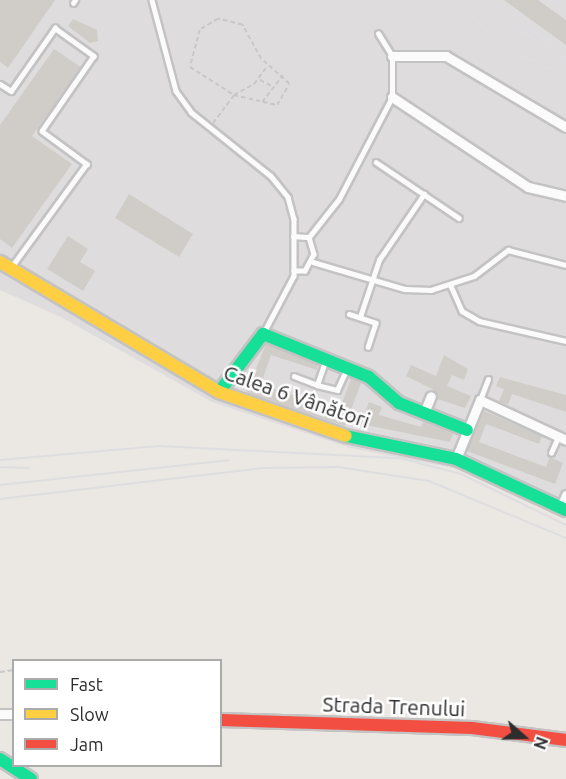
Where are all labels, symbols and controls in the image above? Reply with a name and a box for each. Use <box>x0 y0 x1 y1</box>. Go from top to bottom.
street label: Calea 6 Vânători <box>220 359 374 433</box>
legend <box>12 659 222 767</box>
text: Fast <box>70 674 103 694</box>
street label: Strada Trenului <box>322 691 466 721</box>
text: Slow <box>70 704 109 724</box>
north arrow <box>494 707 554 767</box>
text: Jam <box>70 734 104 754</box>
text: N <box>530 734 551 752</box>

